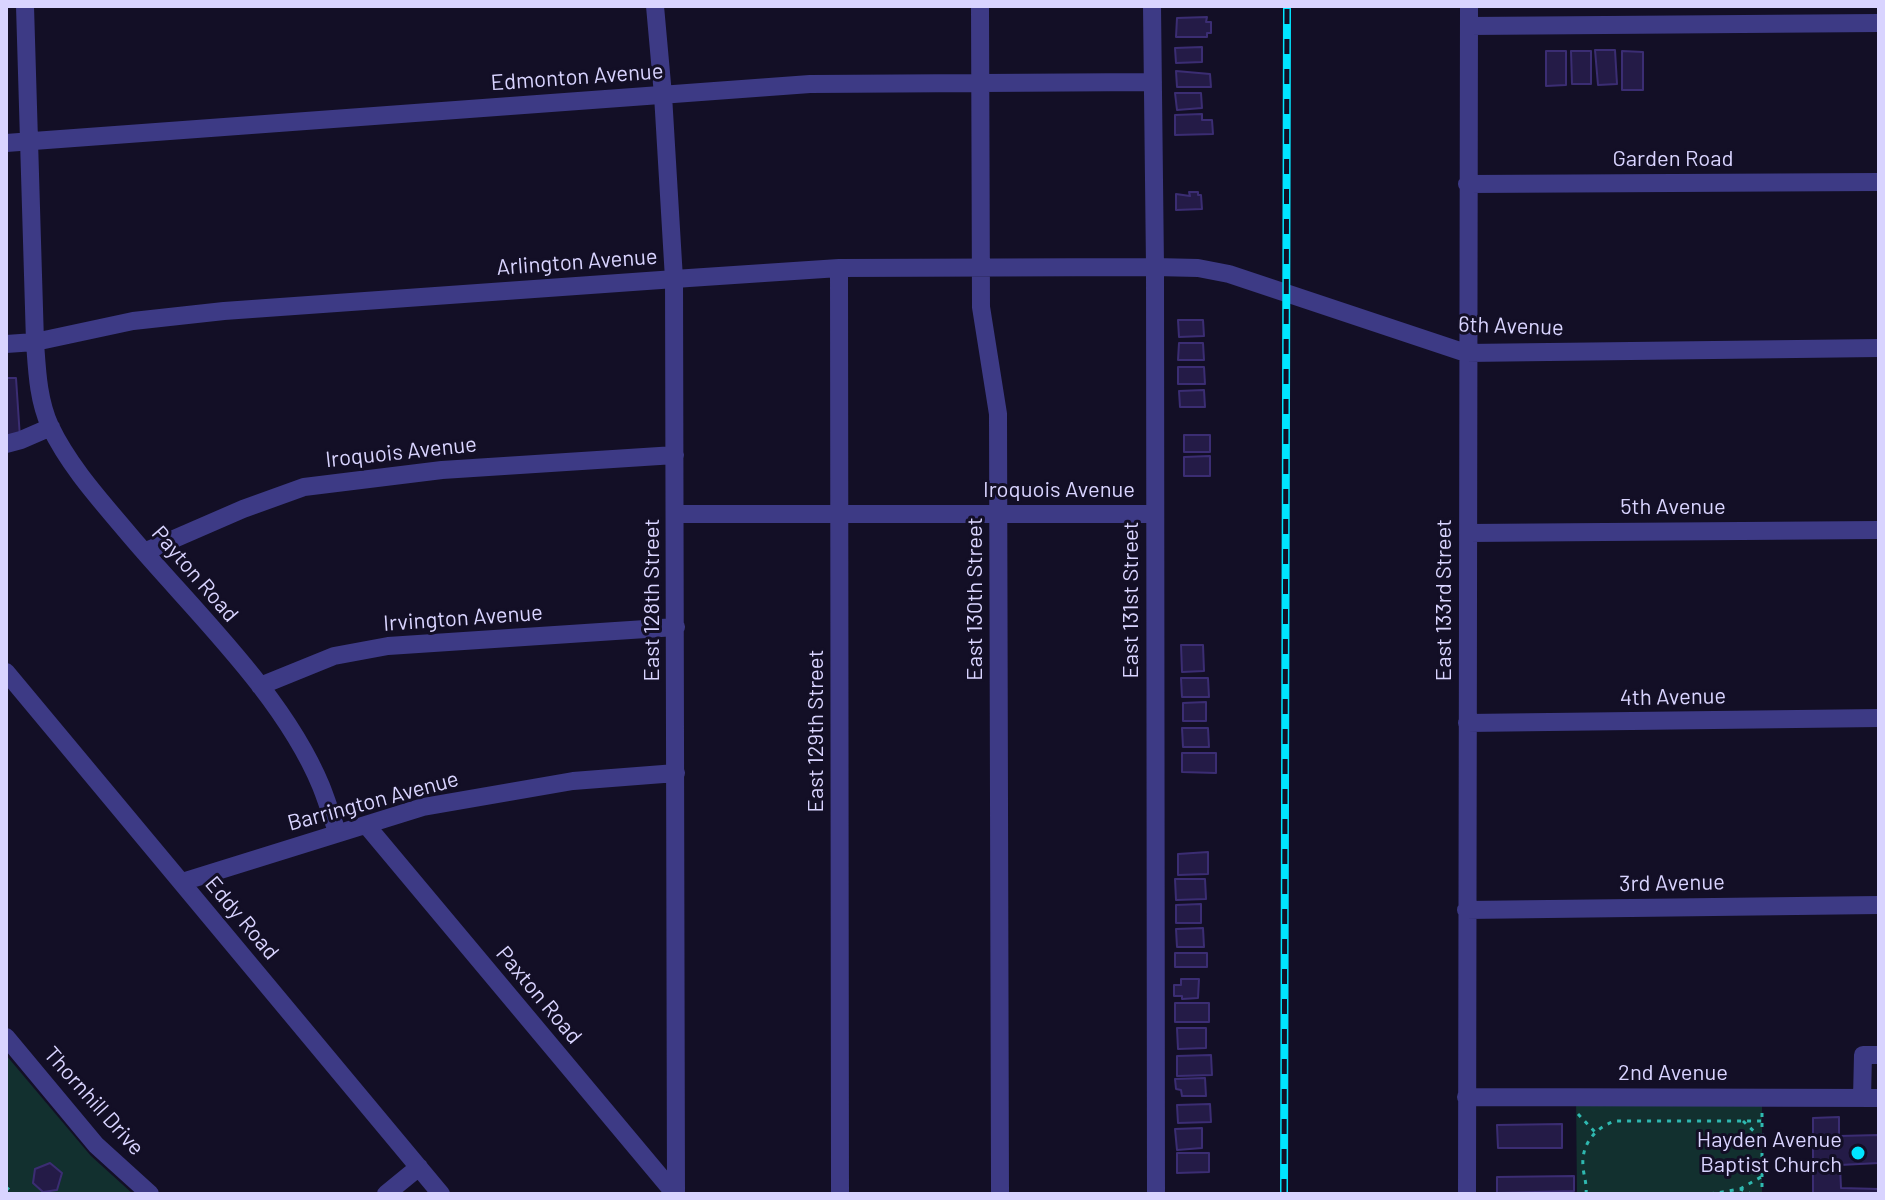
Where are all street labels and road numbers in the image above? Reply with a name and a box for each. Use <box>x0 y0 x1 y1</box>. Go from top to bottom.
street label: Edmonton Avenue <box>490 58 664 96</box>
street label: Garden Road <box>1612 146 1734 172</box>
street label: Arlington Avenue <box>496 243 658 281</box>
street label: 6th Avenue <box>1458 311 1564 341</box>
street label: Iroquois Avenue <box>324 431 478 473</box>
street label: Iroquois Avenue <box>983 477 1135 503</box>
street label: 5th Avenue <box>1620 494 1726 520</box>
street label: East 130th Street <box>962 517 988 681</box>
street label: East 128th Street <box>639 519 665 681</box>
street label: East 133rd Street <box>1431 519 1457 681</box>
street label: Payton Road <box>146 521 244 627</box>
street label: East 131st Street <box>1118 521 1144 679</box>
street label: Irvington Avenue <box>382 599 544 637</box>
street label: East 129th Street <box>803 650 829 812</box>
street label: 4th Avenue <box>1620 683 1726 711</box>
street label: Barrington Avenue <box>285 765 461 837</box>
street label: 3rd Avenue <box>1619 869 1725 897</box>
street label: Eddy Road <box>200 871 284 965</box>
street label: Paxton Road <box>491 941 587 1049</box>
street label: Thornhill Drive <box>38 1041 150 1161</box>
street label: 2nd Avenue <box>1618 1060 1728 1086</box>

